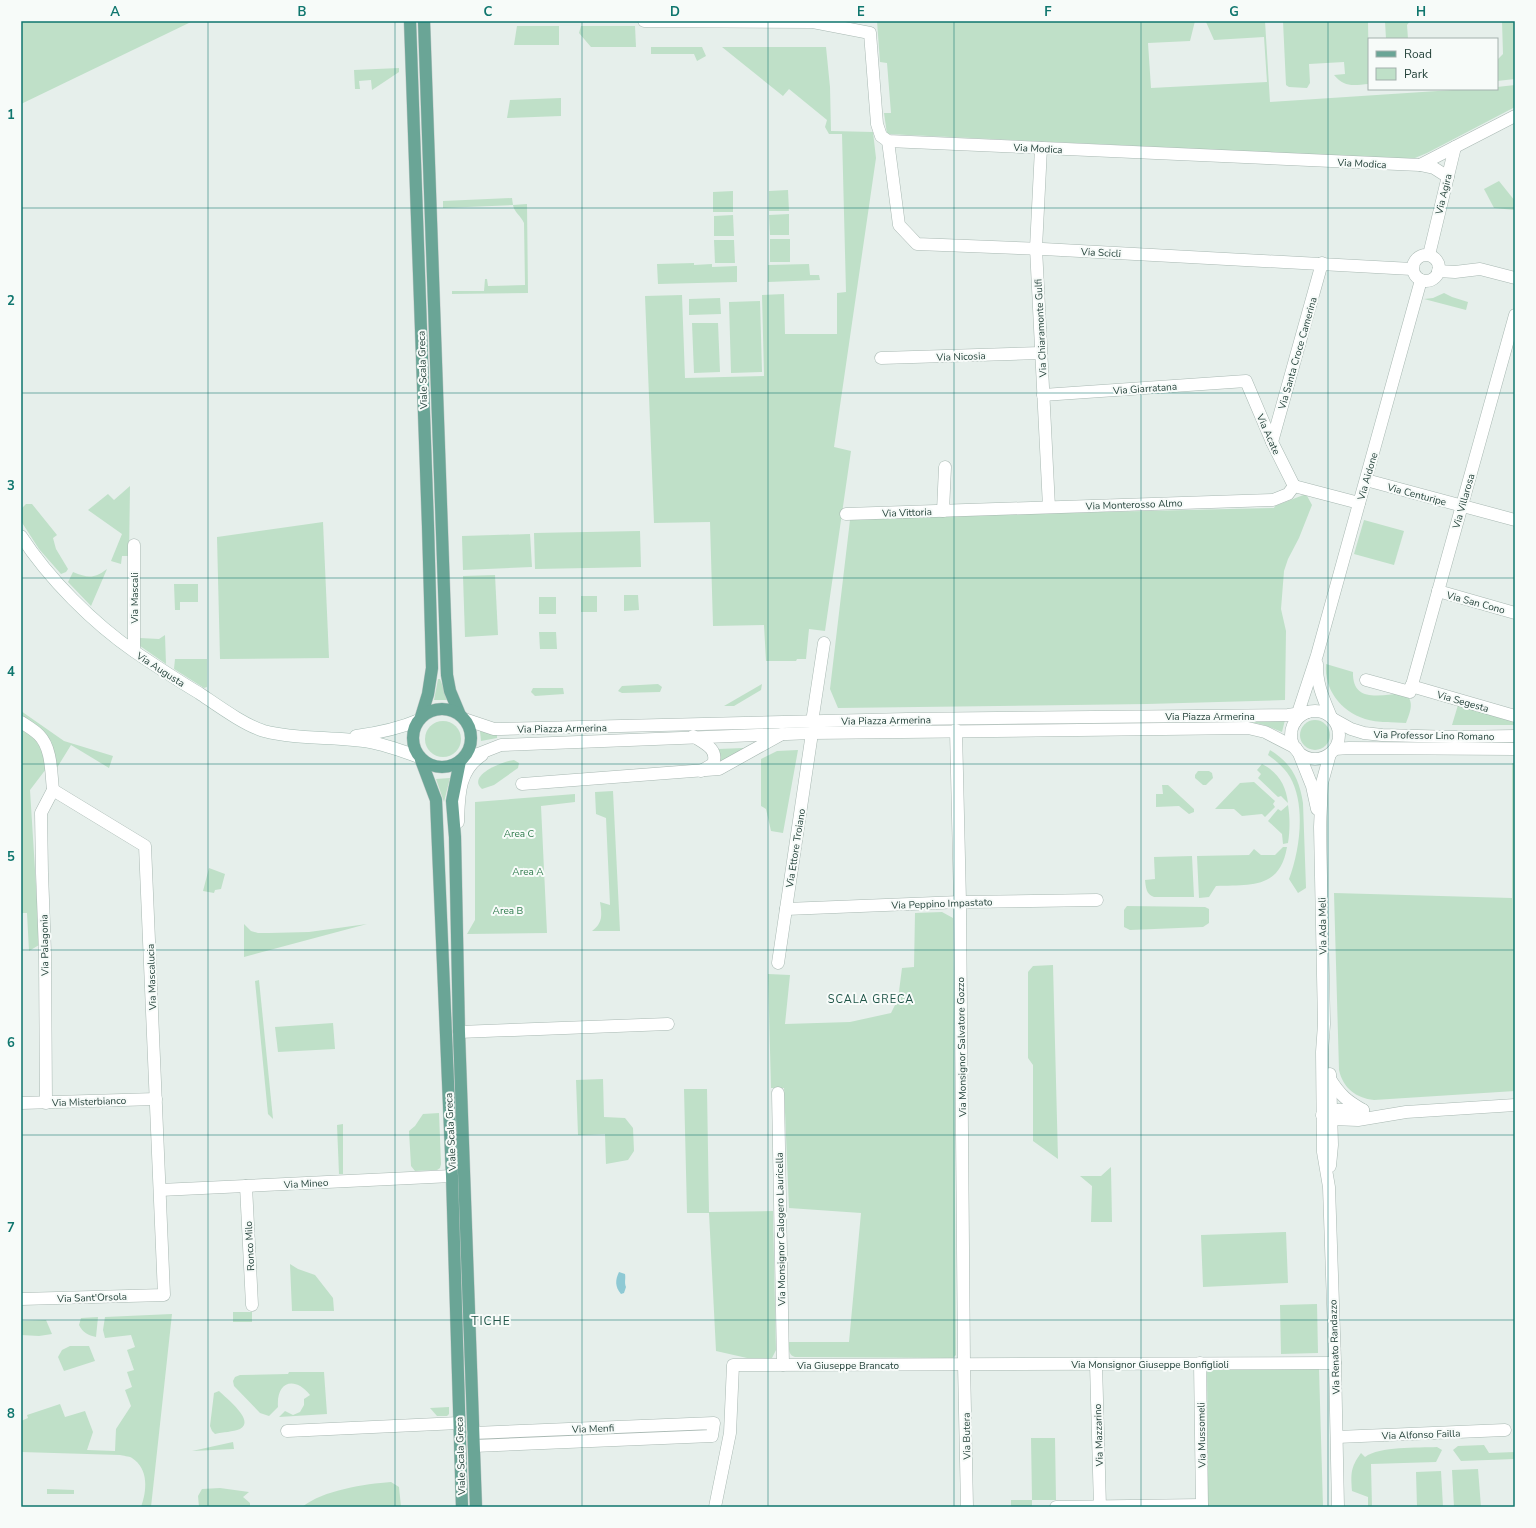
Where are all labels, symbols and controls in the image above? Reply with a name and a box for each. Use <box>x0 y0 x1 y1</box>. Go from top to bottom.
text: A <box>110 3 120 21</box>
text: B <box>298 3 307 21</box>
text: C <box>484 3 493 21</box>
text: D <box>670 3 680 21</box>
text: E <box>857 3 865 21</box>
text: F <box>1044 3 1052 21</box>
text: G <box>1229 3 1239 21</box>
text: H <box>1416 3 1426 21</box>
legend <box>1368 38 1498 90</box>
text: Road <box>1404 46 1432 62</box>
text: Park <box>1404 66 1429 82</box>
text: 1 <box>7 106 15 124</box>
street label: Via Modica <box>1012 141 1063 157</box>
street label: Via Modica <box>1336 156 1387 172</box>
street label: Via Agira <box>1432 172 1456 217</box>
street label: Via Scicli <box>1080 245 1121 261</box>
street label: Via Chiaramonte Gulfi <box>1031 278 1051 378</box>
text: 2 <box>7 292 15 310</box>
street label: Via Santa Croce Camerina <box>1275 295 1321 412</box>
street label: Viale Scala Greca <box>415 331 431 410</box>
street label: Via Nicosia <box>935 349 986 365</box>
street label: Via Giarratana <box>1112 380 1178 398</box>
street label: Via Acate <box>1253 411 1283 457</box>
street label: Via Aidone <box>1354 451 1381 503</box>
street label: Via Villarosa <box>1449 472 1479 531</box>
text: 3 <box>7 477 15 495</box>
street label: Via Centuripe <box>1385 480 1448 510</box>
street label: Via Monterosso Almo <box>1084 496 1183 514</box>
street label: Via Vittoria <box>881 505 932 521</box>
street label: Via Mascali <box>128 573 142 624</box>
street label: Via San Cono <box>1444 588 1507 618</box>
street label: Via Augusta <box>133 648 187 691</box>
text: 4 <box>7 663 15 681</box>
street label: Via Segesta <box>1434 688 1490 716</box>
street label: Via Piazza Armerina <box>1164 710 1255 724</box>
street label: Via Piazza Armerina <box>840 713 931 729</box>
street label: Via Piazza Armerina <box>516 721 607 737</box>
street label: Via Professor Lino Romano <box>1372 728 1495 744</box>
street label: Via Ettore Troiano <box>783 807 809 890</box>
park label: Area C <box>504 827 535 841</box>
text: 5 <box>7 848 15 866</box>
park label: Area A <box>512 865 544 879</box>
street label: Via Peppino Impastato <box>890 895 993 913</box>
street label: Via Ada Meli <box>1316 897 1331 956</box>
park label: Area B <box>493 904 524 918</box>
street label: Via Palagonia <box>37 914 53 977</box>
street label: Via Mascalucia <box>144 944 160 1011</box>
street label: Via Monsignor Salvatore Gozzo <box>954 977 970 1118</box>
district label: SCALA GRECA <box>828 992 914 1007</box>
text: 6 <box>7 1034 15 1052</box>
street label: Viale Scala Greca <box>442 1093 460 1172</box>
street label: Via Misterbianco <box>51 1094 127 1110</box>
street label: Via Monsignor Calogero Lauricella <box>773 1152 789 1307</box>
street label: Via Mineo <box>282 1176 329 1192</box>
text: 7 <box>7 1219 15 1237</box>
street label: Ronco Milo <box>242 1220 258 1271</box>
street label: Via Sant'Orsola <box>56 1290 127 1306</box>
street label: Via Renato Randazzo <box>1326 1299 1344 1396</box>
district label: TICHE <box>471 1313 511 1329</box>
street label: Via Monsignor Giuseppe Bonfiglioli <box>1070 1358 1229 1372</box>
street label: Via Giuseppe Brancato <box>796 1359 899 1373</box>
street label: Via Mussomeli <box>1194 1402 1210 1469</box>
street label: Via Mazzarino <box>1091 1403 1107 1467</box>
text: 8 <box>7 1405 15 1423</box>
street label: Via Butera <box>960 1412 974 1461</box>
street label: Viale Scala Greca <box>453 1417 469 1496</box>
street label: Via Menfi <box>571 1421 614 1437</box>
street label: Via Alfonso Failla <box>1380 1427 1461 1443</box>

